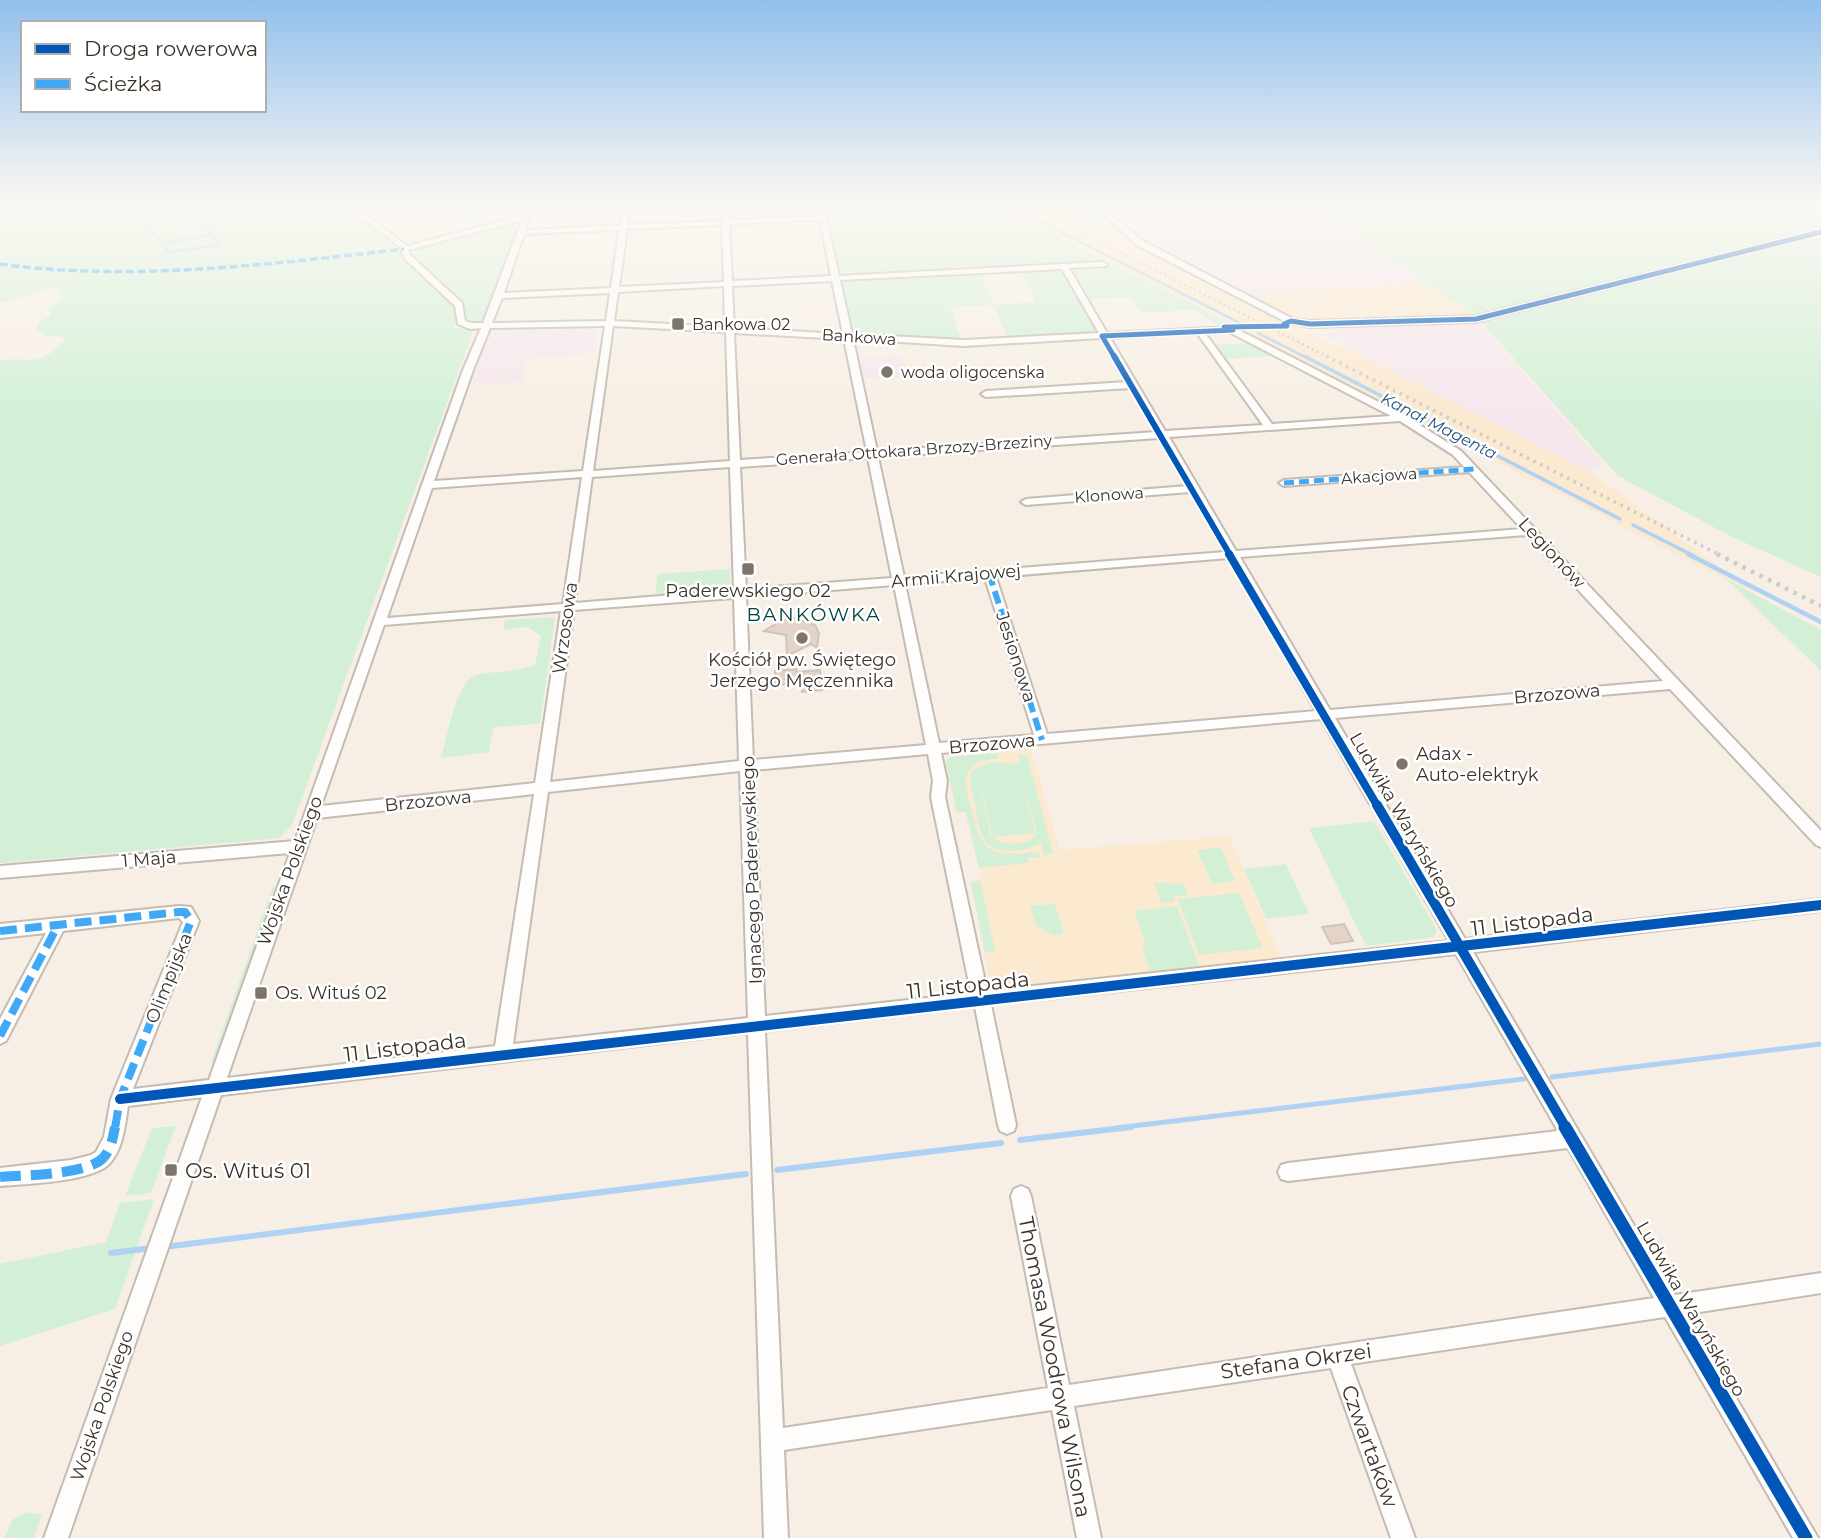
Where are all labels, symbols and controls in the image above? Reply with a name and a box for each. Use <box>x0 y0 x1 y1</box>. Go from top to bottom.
legend <box>21 21 266 112</box>
text: Droga rowerowa <box>84 36 258 61</box>
text: Ścieżka <box>84 71 162 96</box>
place label: Bankowa 02 <box>692 315 790 334</box>
marker: Bankowa 02 <box>670 316 686 332</box>
street label: Bankowa <box>821 325 897 349</box>
place label: woda oligocenska <box>901 363 1045 382</box>
marker: woda oligocenska <box>879 364 895 380</box>
water label: Kanał Magenta <box>1378 389 1500 463</box>
street label: Generała Ottokara Brzozy-Brzeziny <box>775 431 1053 469</box>
street label: Akacjowa <box>1340 464 1418 488</box>
street label: Klonowa <box>1074 483 1144 507</box>
street label: Legionów <box>1514 513 1590 593</box>
street label: Armii Krajowej <box>890 559 1022 593</box>
marker: Paderewskiego 02 <box>740 561 756 577</box>
place label: Paderewskiego 02 <box>665 580 831 602</box>
street label: Wrzosowa <box>548 581 582 675</box>
district label: BANKÓWKA <box>746 603 882 626</box>
street label: Jesionowa <box>991 608 1041 705</box>
marker: Kościół pw. Świętego Jerzego Męczennika <box>794 630 810 646</box>
place label: Kościół pw. Świętego Jerzego Męczennika <box>708 649 896 692</box>
street label: Brzozowa <box>1513 679 1601 709</box>
street label: Ludwika Waryńskiego <box>1345 728 1463 912</box>
street label: Brzozowa <box>948 729 1036 759</box>
place label: Adax - Auto-elektryk <box>1416 743 1539 786</box>
street label: Ignacego Paderewskiego <box>737 756 767 984</box>
marker: Adax - Auto-elektryk <box>1394 756 1410 772</box>
street label: Brzozowa <box>384 786 472 816</box>
street label: Wojska Polskiego <box>253 793 327 949</box>
street label: 1 Maja <box>121 846 177 872</box>
street label: 11 Listopada <box>1469 901 1595 941</box>
street label: Olimpijska <box>141 929 197 1027</box>
street label: 11 Listopada <box>905 966 1031 1004</box>
place label: Os. Wituś 02 <box>275 982 387 1004</box>
marker: Os. Wituś 02 <box>253 985 269 1001</box>
street label: 11 Listopada <box>342 1027 468 1067</box>
place label: Os. Wituś 01 <box>185 1158 311 1183</box>
marker: Os. Wituś 01 <box>163 1162 179 1178</box>
street label: Thomasa Woodrowa Wilsona <box>1014 1214 1096 1520</box>
street label: Ludwika Waryńskiego <box>1632 1217 1750 1401</box>
street label: Wojska Polskiego <box>66 1328 138 1484</box>
street label: Stefana Okrzei <box>1219 1338 1373 1384</box>
street label: Czwartaków <box>1336 1382 1404 1511</box>

